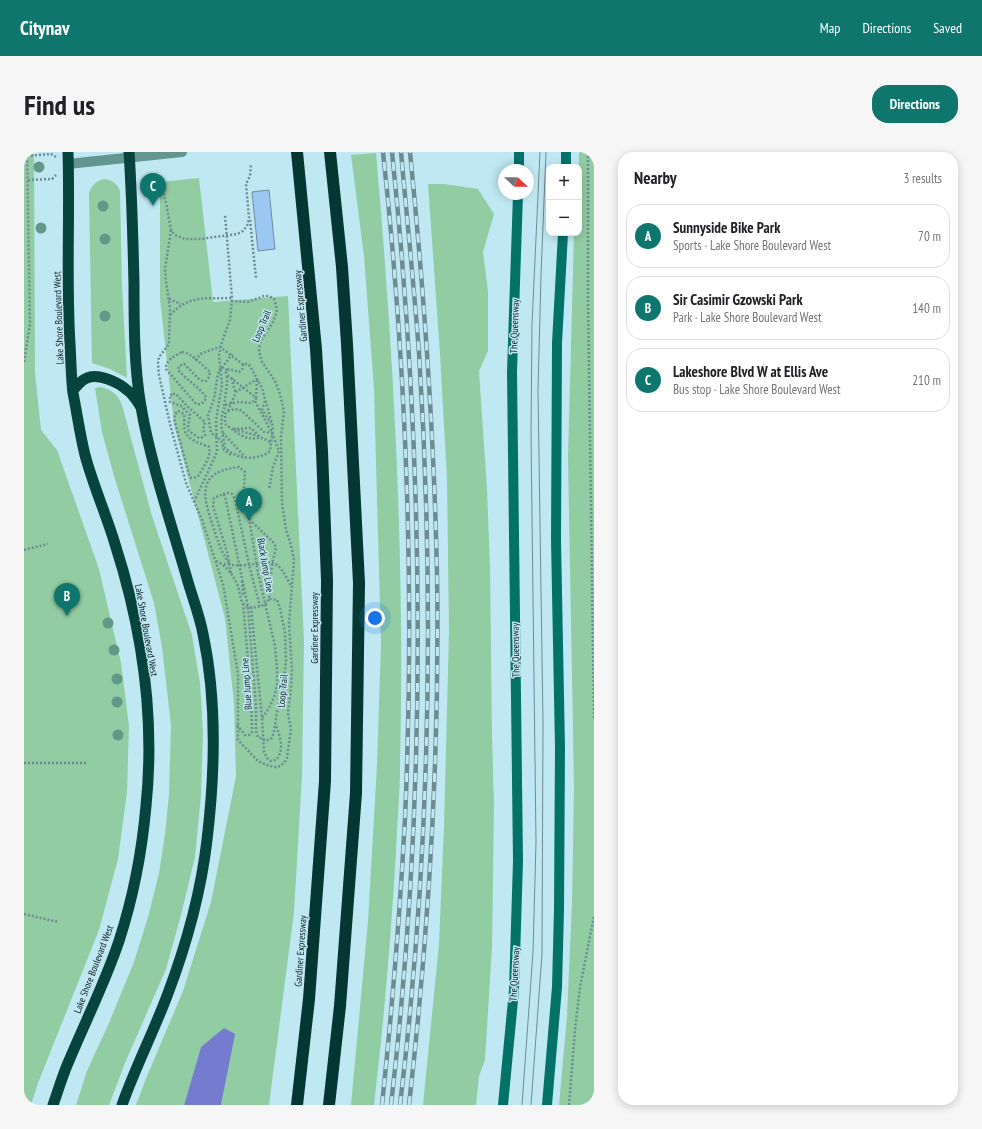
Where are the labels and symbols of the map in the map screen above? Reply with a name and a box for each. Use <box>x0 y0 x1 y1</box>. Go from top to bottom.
north arrow <box>498 164 534 200</box>
pin: C <box>140 173 166 206</box>
street label: Gardiner Expressway <box>291 269 310 342</box>
street label: Lake Shore Boulevard West <box>50 271 67 365</box>
street label: The Queensway <box>507 298 522 354</box>
street label: Loop Trail <box>249 308 274 344</box>
pin: A <box>236 488 262 521</box>
street label: Black Jump Line <box>254 537 277 593</box>
pin: B <box>54 583 80 616</box>
street label: Lake Shore Boulevard West <box>132 583 161 677</box>
street label: Gardiner Expressway <box>308 592 321 664</box>
your location <box>365 608 385 628</box>
street label: The Queensway <box>509 622 522 677</box>
street label: Blue Jump Line <box>238 657 255 710</box>
street label: Loop Trail <box>275 673 290 708</box>
street label: Gardiner Expressway <box>292 915 309 987</box>
street label: Lake Shore Boulevard West <box>71 923 116 1015</box>
street label: The Queensway <box>507 946 522 1002</box>

